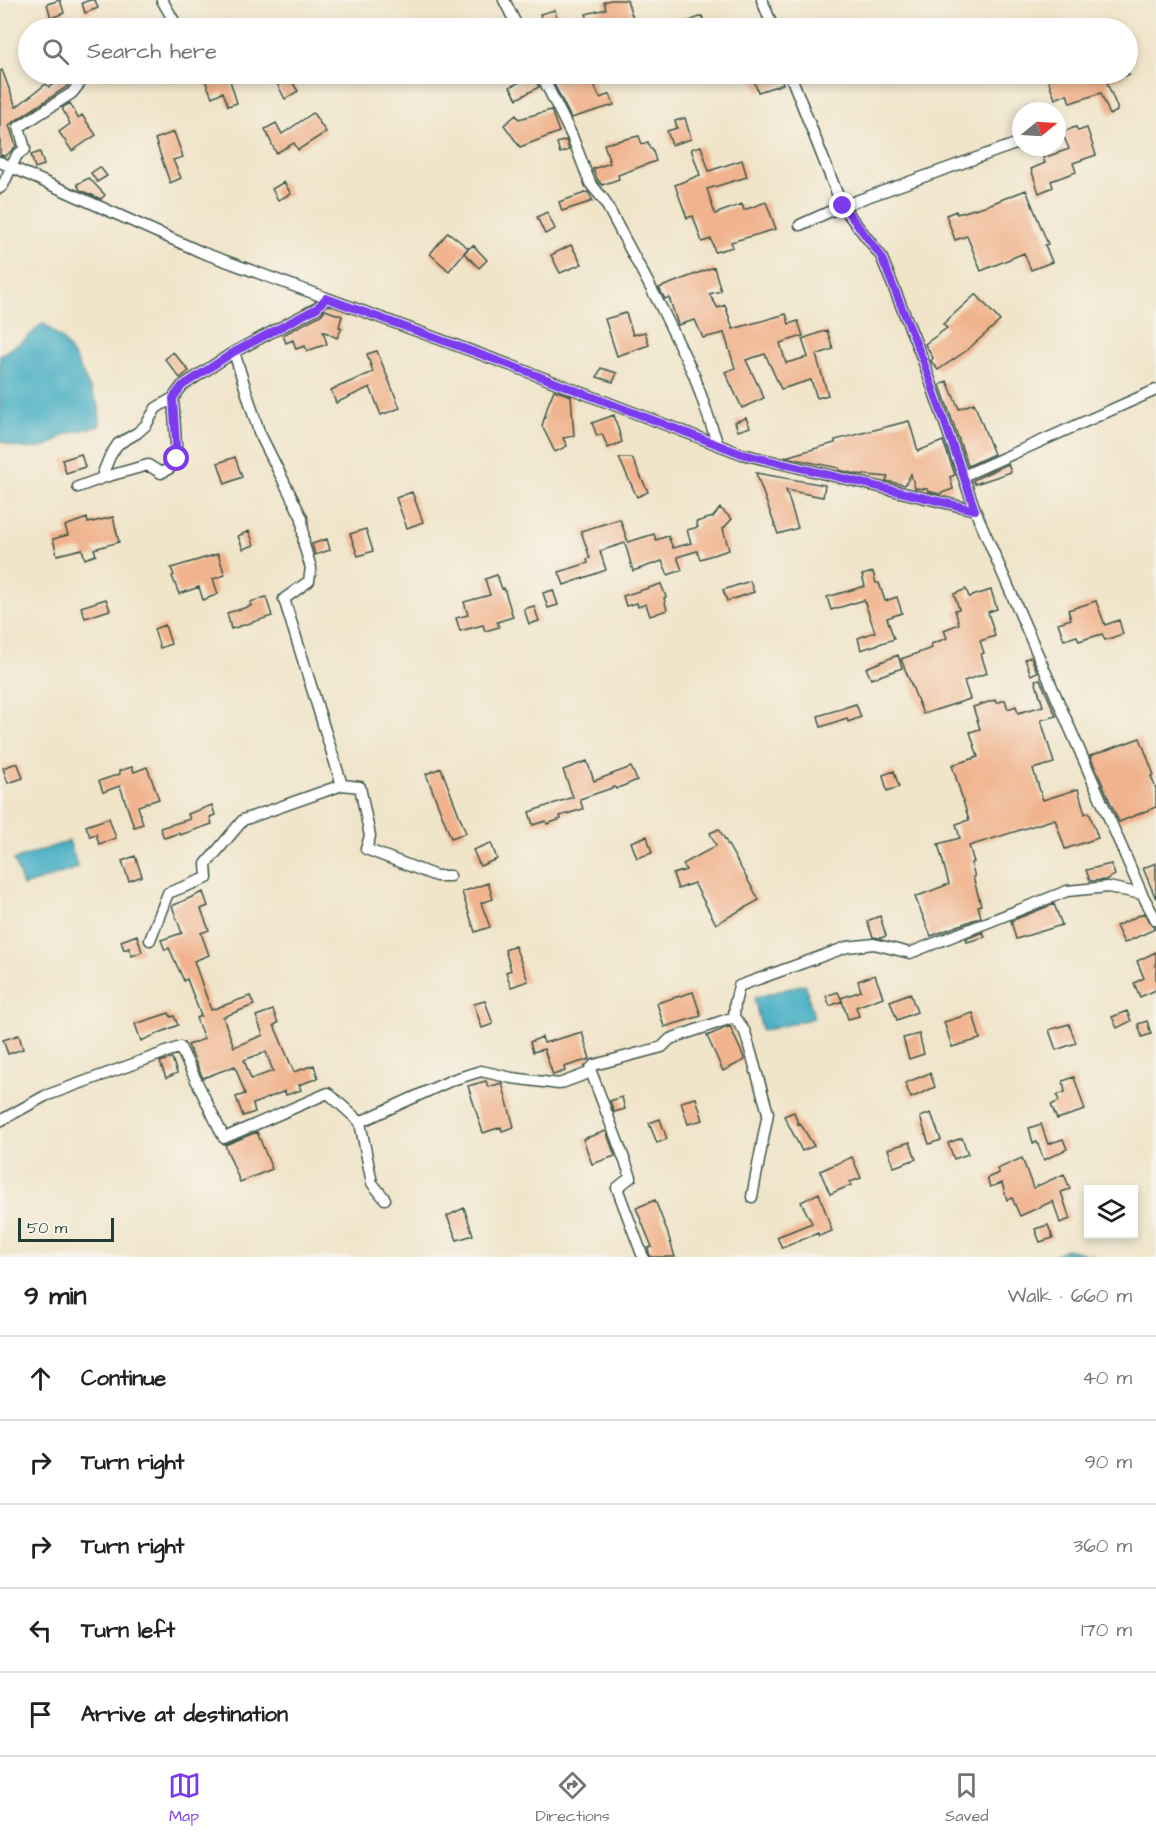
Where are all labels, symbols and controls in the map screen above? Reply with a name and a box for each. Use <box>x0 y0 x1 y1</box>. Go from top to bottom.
search box <box>18 18 1138 84</box>
icon: search <box>39 35 72 68</box>
text: Search here <box>87 36 217 67</box>
north arrow <box>1012 102 1066 156</box>
route end <box>829 192 855 218</box>
route start <box>163 445 189 471</box>
map controls <box>1084 1185 1138 1239</box>
button: layers <box>1084 1185 1138 1239</box>
scale bar <box>18 1215 114 1242</box>
text: 50 m <box>27 1217 67 1239</box>
text: 9 min <box>24 1278 86 1314</box>
text: Walk · 660 m <box>1007 1282 1132 1310</box>
icon: ahead <box>24 1362 57 1395</box>
text: Continue <box>81 1363 166 1394</box>
text: 40 m <box>1082 1364 1132 1392</box>
icon: right <box>24 1446 57 1479</box>
text: Turn right <box>81 1447 184 1478</box>
text: 90 m <box>1084 1448 1132 1476</box>
icon: right <box>24 1530 57 1563</box>
text: Turn right <box>81 1531 184 1562</box>
text: 360 m <box>1073 1532 1132 1560</box>
icon: left <box>24 1614 57 1647</box>
text: Turn left <box>81 1615 175 1646</box>
text: 170 m <box>1081 1616 1132 1644</box>
icon: arrive <box>24 1698 57 1731</box>
text: Arrive at destination <box>81 1699 288 1730</box>
tab: Map <box>168 1769 201 1827</box>
tab: Directions <box>536 1769 610 1827</box>
tab: Saved <box>945 1769 988 1827</box>

